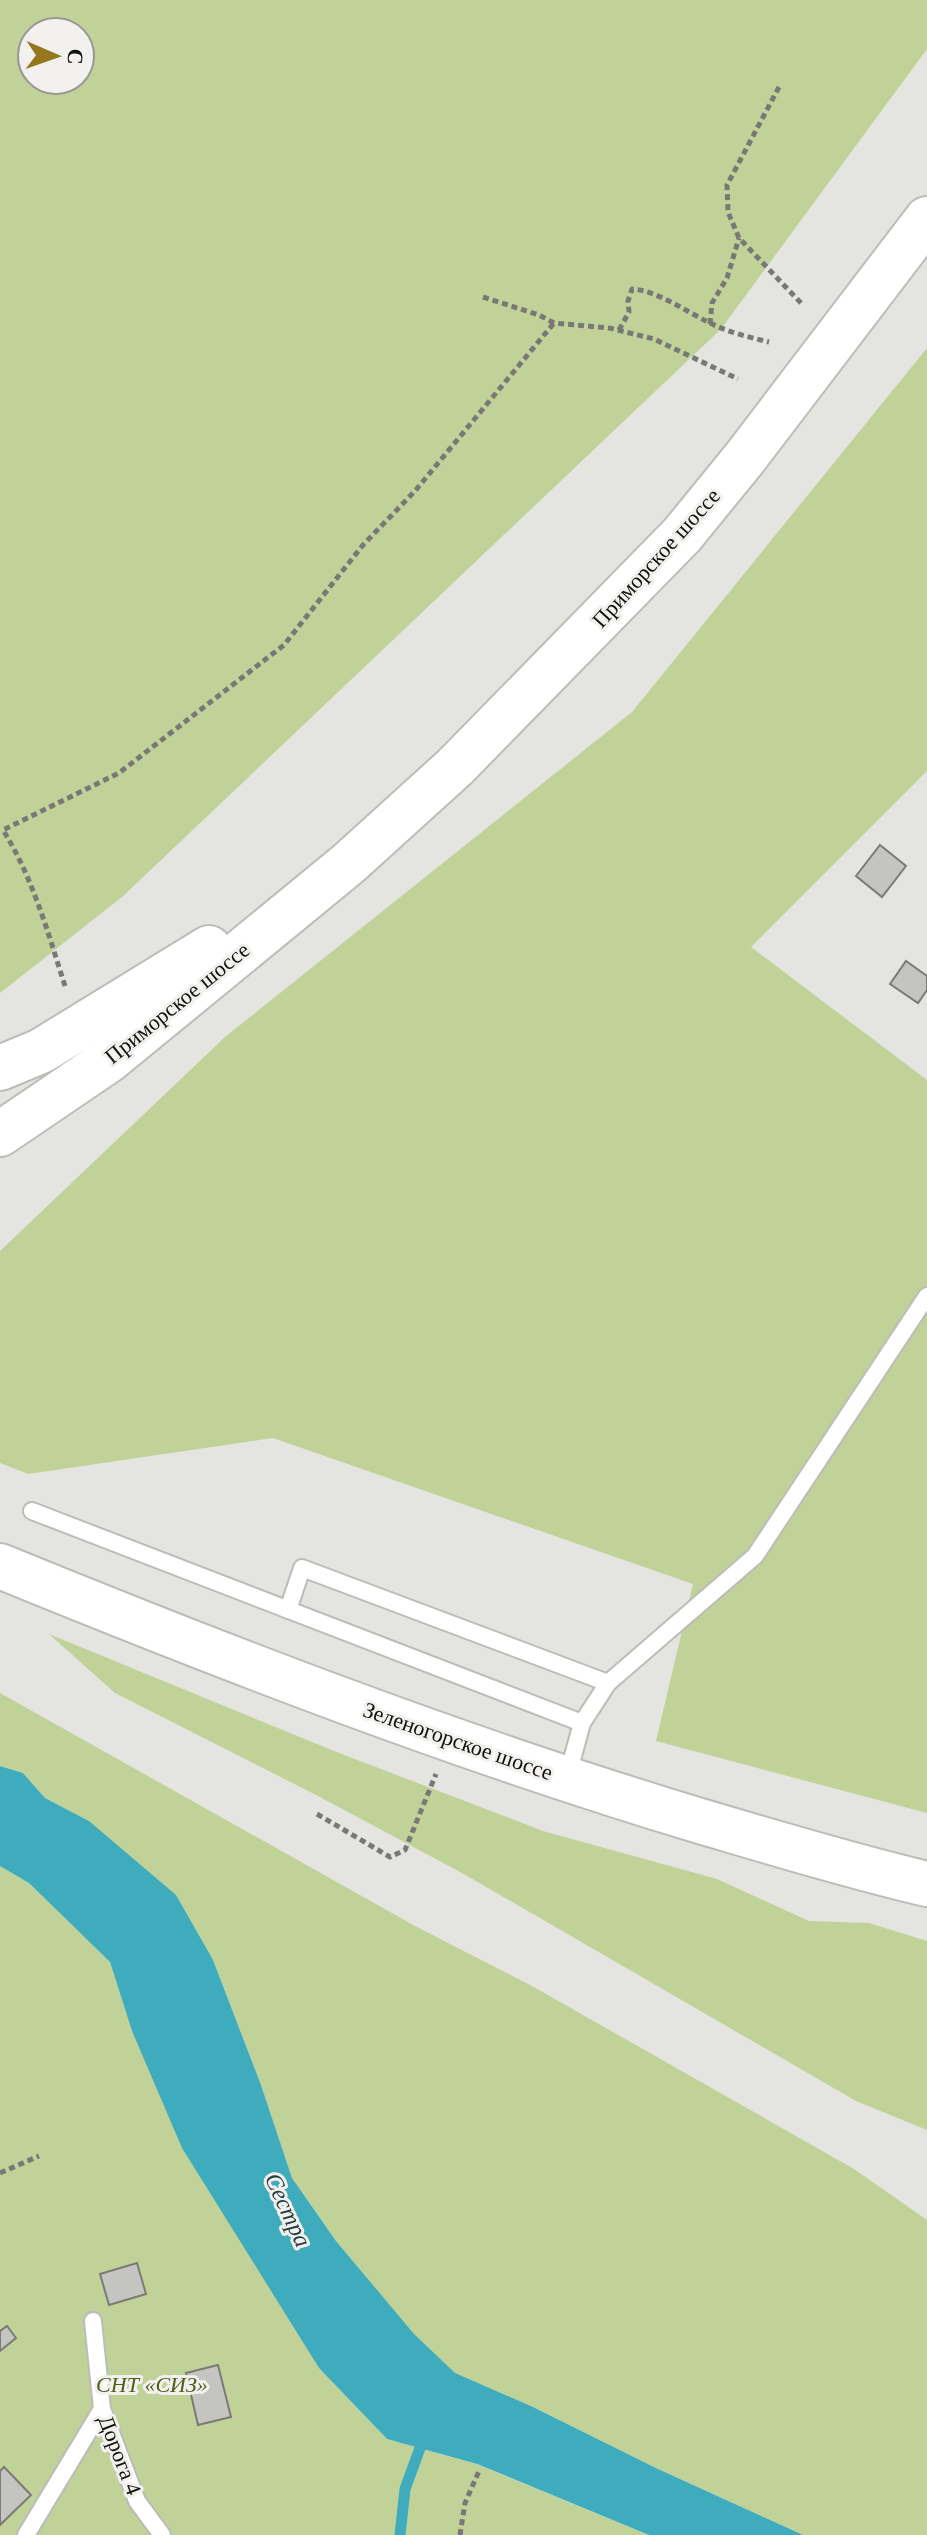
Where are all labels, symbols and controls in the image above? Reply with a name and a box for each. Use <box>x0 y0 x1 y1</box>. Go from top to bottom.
north arrow <box>16 16 96 96</box>
text: С <box>63 48 88 65</box>
street label: Приморское шоссе <box>587 483 725 633</box>
street label: Приморское шоссе <box>100 937 254 1069</box>
street label: Зеленогорское шоссе <box>360 1697 556 1785</box>
water label: Сестра <box>260 2169 316 2251</box>
park label: СНТ «СИЗ» <box>96 2372 208 2397</box>
street label: Дорога 4 <box>93 2412 147 2498</box>

